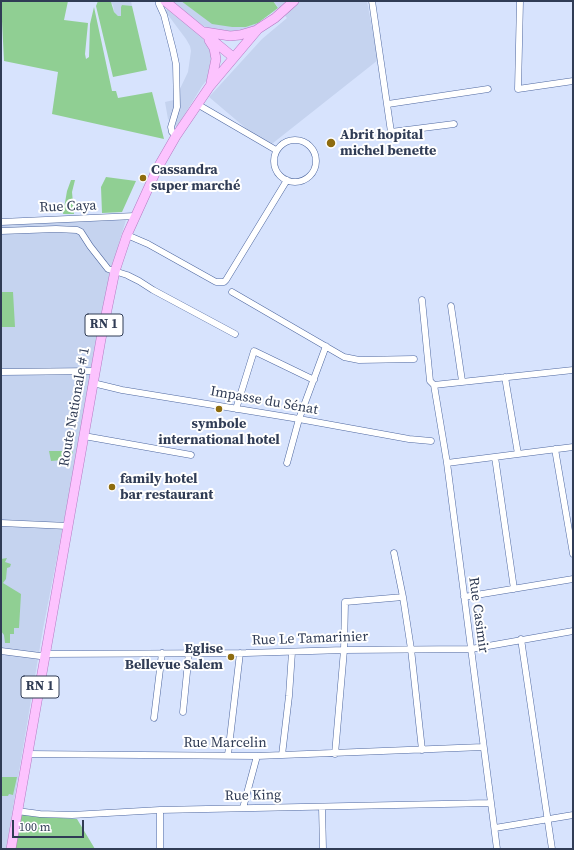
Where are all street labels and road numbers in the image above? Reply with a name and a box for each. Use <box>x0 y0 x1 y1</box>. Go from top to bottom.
street label: Rue Caya <box>39 198 97 216</box>
road number: RN 1 <box>85 314 123 336</box>
street label: Route Nationale # 1 <box>56 346 94 468</box>
street label: Impasse du Sénat <box>209 383 319 419</box>
street label: Rue Casimir <box>464 576 492 654</box>
street label: Rue Le Tamarinier <box>251 629 369 649</box>
road number: RN 1 <box>21 676 59 698</box>
street label: Rue Marcelin <box>183 735 267 751</box>
street label: Rue King <box>225 787 281 805</box>

